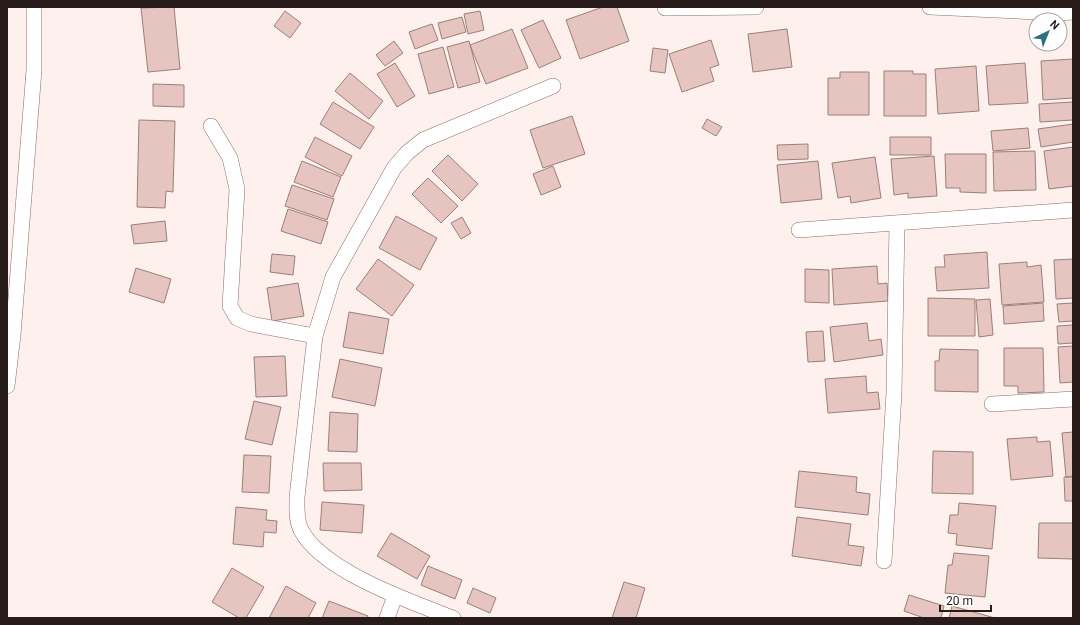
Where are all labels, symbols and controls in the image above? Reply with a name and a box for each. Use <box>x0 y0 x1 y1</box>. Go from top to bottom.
north arrow <box>1028 12 1068 52</box>
text: N <box>1047 18 1062 33</box>
scale bar <box>940 587 991 613</box>
text: 20 m <box>946 594 973 608</box>

